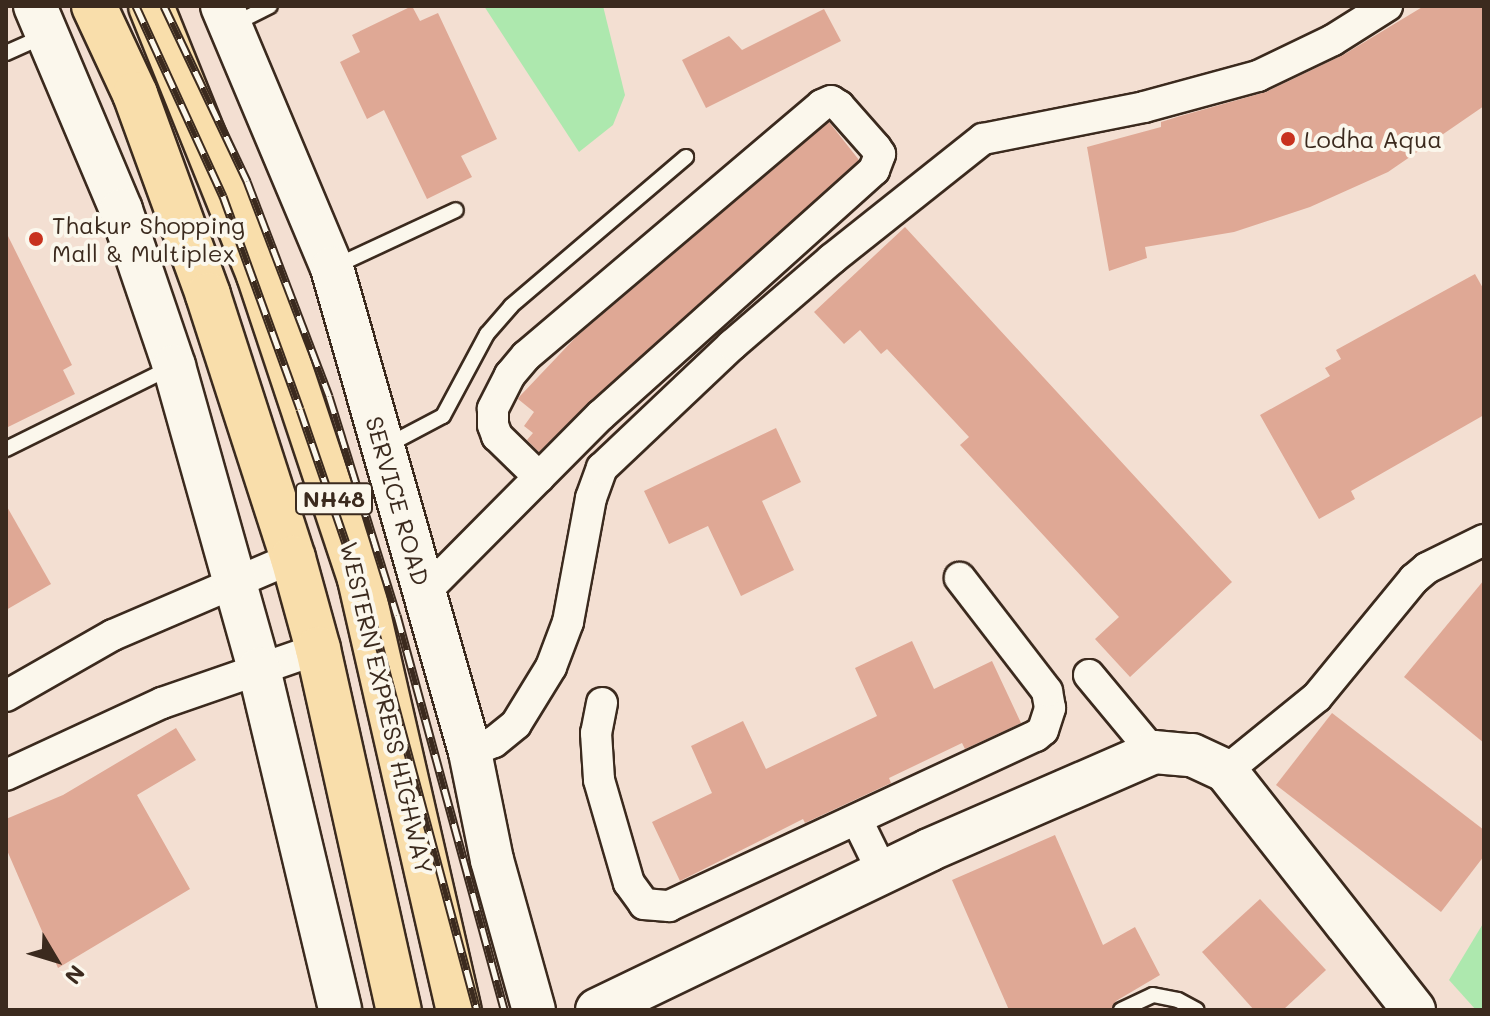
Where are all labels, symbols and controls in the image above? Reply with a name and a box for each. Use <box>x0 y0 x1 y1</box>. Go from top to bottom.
place label: Lodha Aqua <box>1304 125 1442 153</box>
marker: Lodha Aqua <box>1279 130 1297 148</box>
place label: Thakur Shopping Mall & Multiplex <box>52 211 245 267</box>
marker: Thakur Shopping Mall & Multiplex <box>27 230 45 248</box>
street label: SERVICE ROAD <box>360 413 436 589</box>
road number: NH48 <box>294 481 374 517</box>
street label: WESTERN EXPRESS HIGHWAY <box>335 539 439 877</box>
north arrow <box>16 920 96 1000</box>
text: N <box>59 960 92 991</box>

